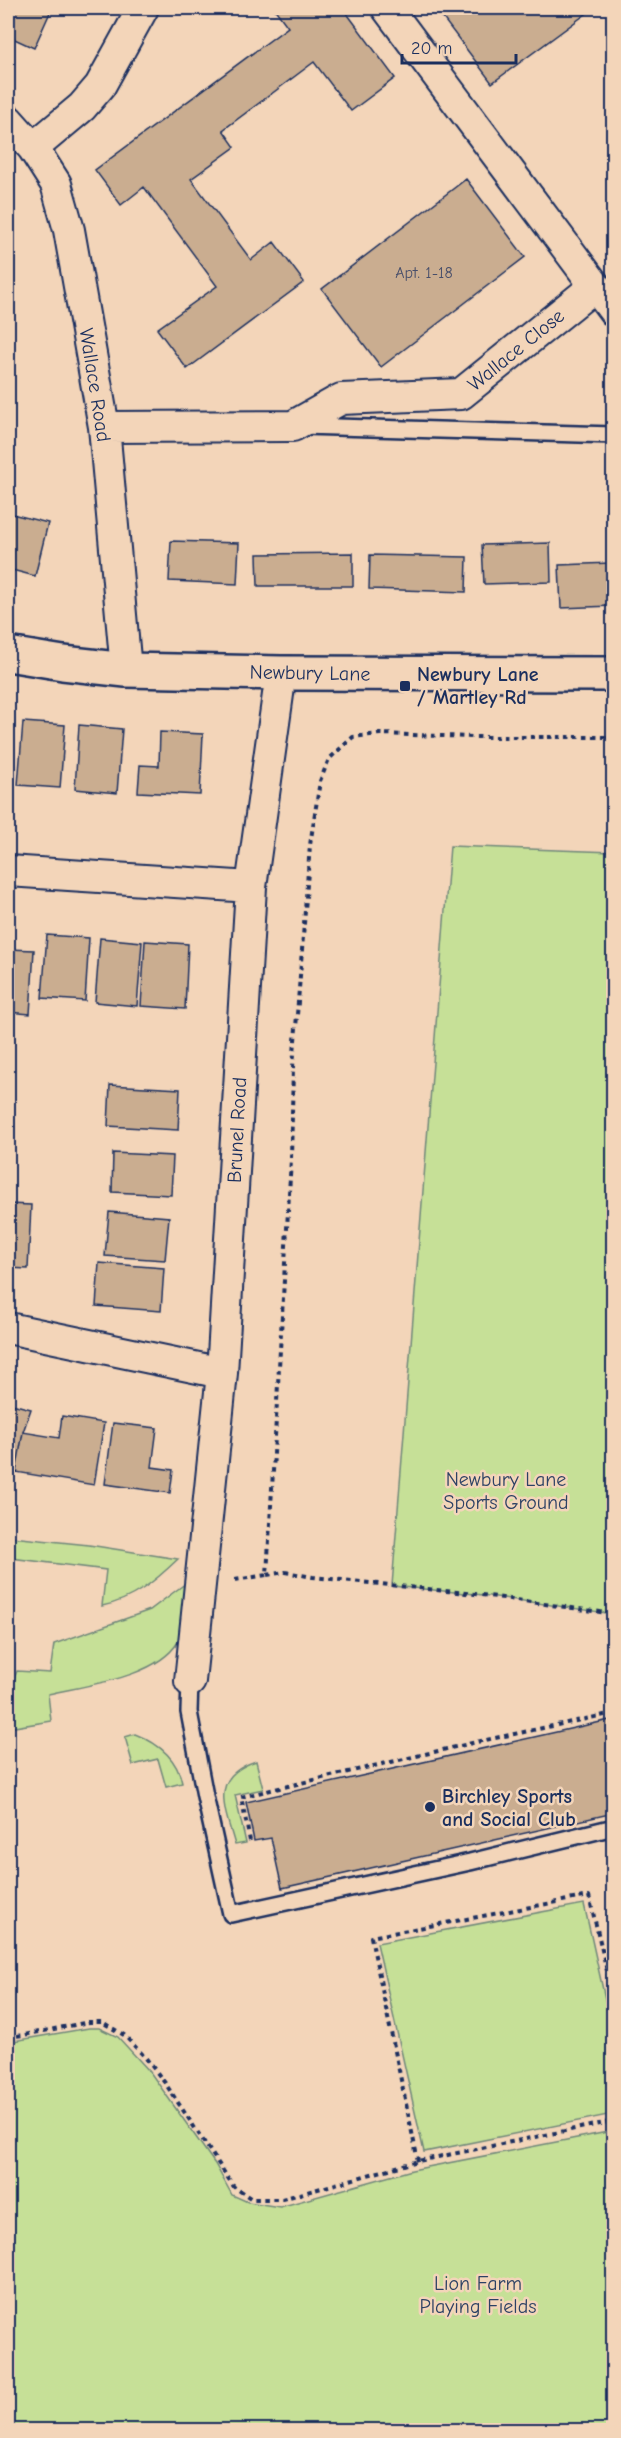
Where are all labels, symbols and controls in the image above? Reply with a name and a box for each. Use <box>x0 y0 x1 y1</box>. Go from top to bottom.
scale bar <box>402 27 516 65</box>
text: 20 m <box>411 38 452 59</box>
house number: Apt. 1-18 <box>395 264 453 282</box>
street label: Wallace Close <box>463 304 569 396</box>
street label: Wallace Road <box>75 326 115 444</box>
street label: Newbury Lane <box>249 660 371 686</box>
place label: Newbury Lane / Martley Rd <box>417 663 539 709</box>
marker: Newbury Lane / Martley Rd <box>398 679 412 693</box>
street label: Brunel Road <box>223 1077 251 1183</box>
park label: Newbury Lane Sports Ground <box>443 1468 569 1514</box>
place label: Birchley Sports and Social Club <box>442 1785 576 1831</box>
marker: Birchley Sports and Social Club <box>423 1800 437 1814</box>
park label: Lion Farm Playing Fields <box>419 2272 537 2318</box>

